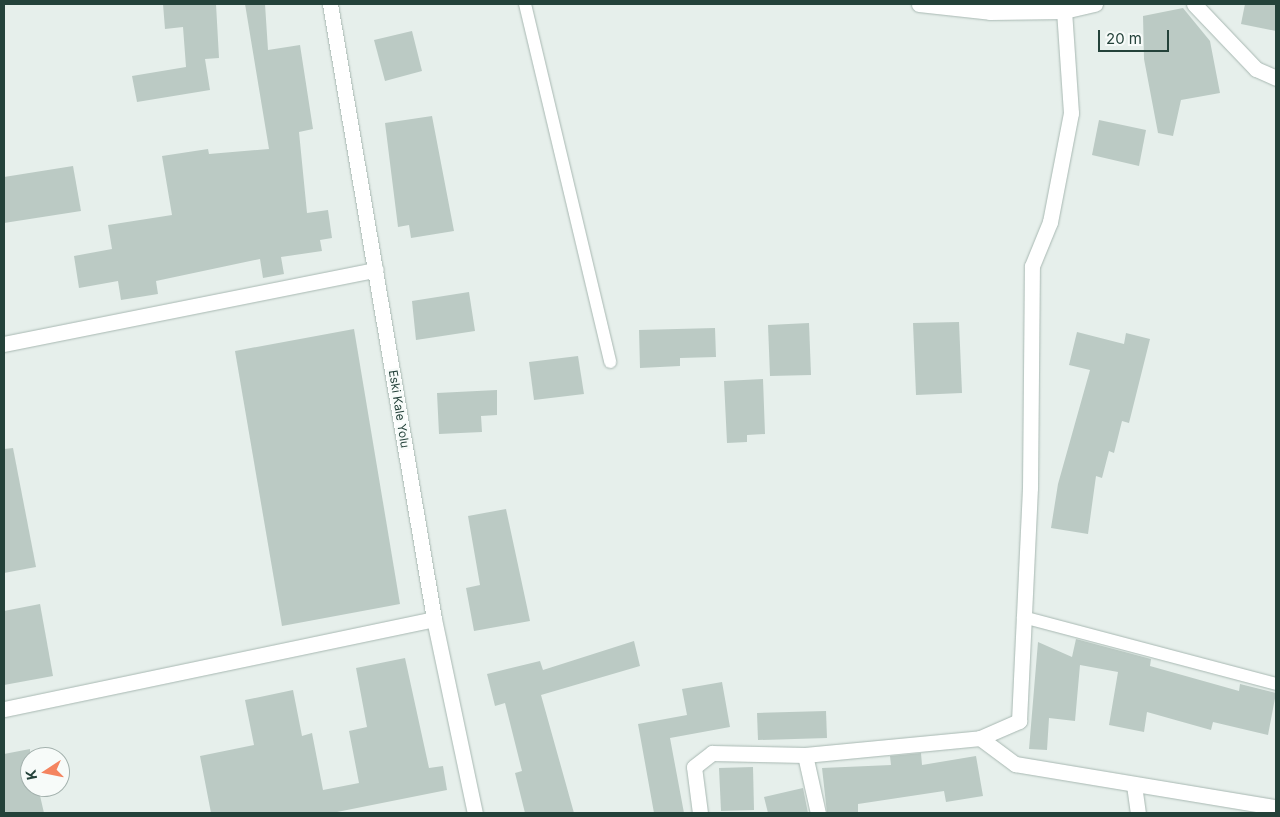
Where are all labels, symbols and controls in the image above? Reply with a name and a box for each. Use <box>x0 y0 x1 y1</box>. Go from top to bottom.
scale bar <box>1100 20 1171 52</box>
text: 20 m <box>1106 29 1142 48</box>
street label: Eski Kale Yolu <box>386 369 412 449</box>
north arrow <box>20 747 70 797</box>
text: K <box>21 768 40 781</box>

